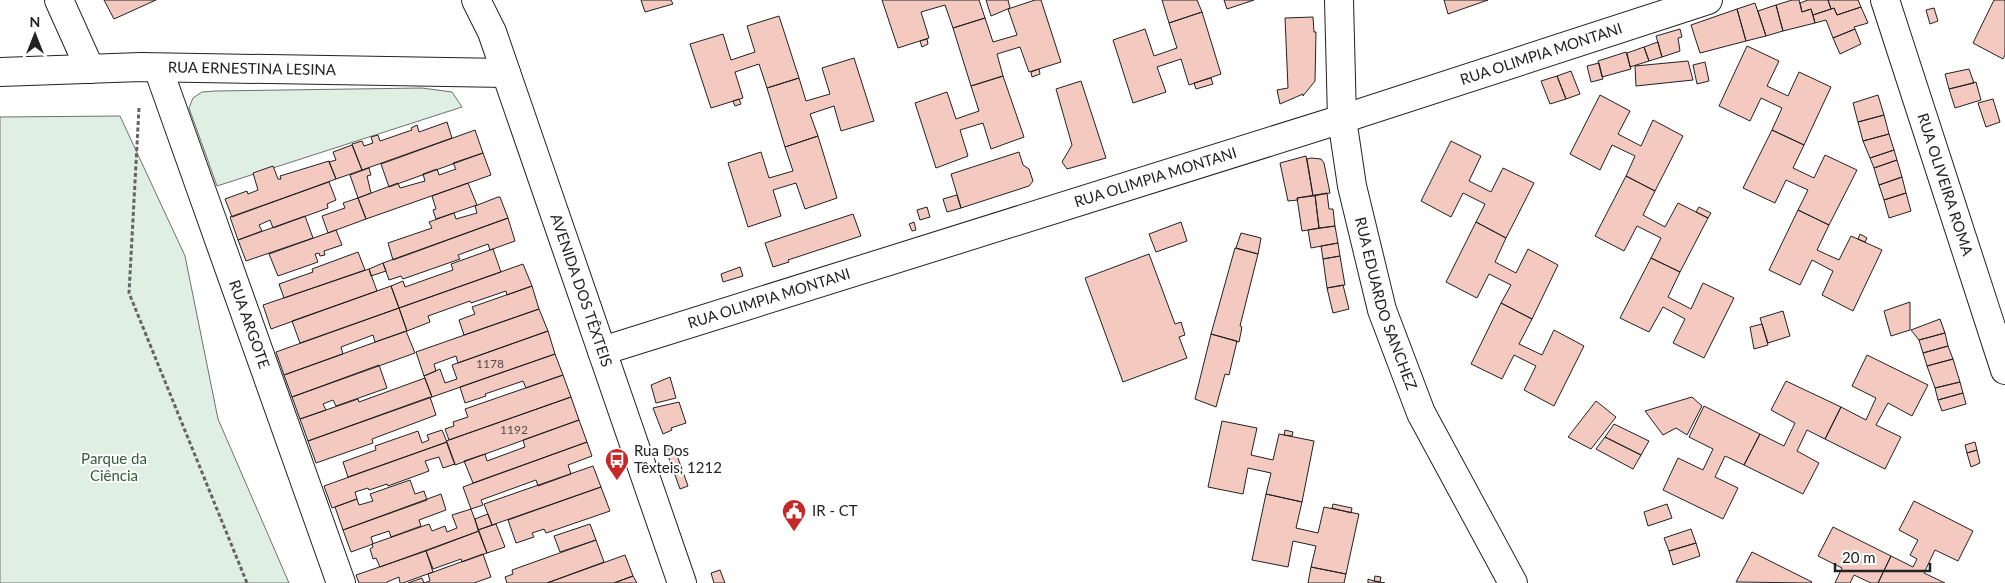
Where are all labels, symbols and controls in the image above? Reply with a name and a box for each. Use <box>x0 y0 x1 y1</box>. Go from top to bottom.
north arrow <box>10 10 60 60</box>
text: N <box>30 13 40 30</box>
street label: RUA OLIMPIA MONTANI <box>1458 19 1624 88</box>
street label: RUA ERNESTINA LESINA <box>168 57 337 78</box>
street label: RUA OLIVEIRA ROMA <box>1914 111 1978 259</box>
street label: RUA OLIMPIA MONTANI <box>1072 143 1239 210</box>
street label: AVENIDA DOS TÊXTEIS <box>547 211 617 369</box>
street label: RUA EDUARDO SANCHEZ <box>1352 215 1421 392</box>
street label: RUA OLIMPIA MONTANI <box>685 264 852 332</box>
street label: RUA ARGOTE <box>226 277 274 371</box>
house number: 1178 <box>476 356 504 371</box>
house number: 1192 <box>500 422 528 437</box>
place label: Rua Dos Têxteis, 1212 <box>634 441 722 476</box>
bus stop icon: Rua Dos Têxteis, 1212 <box>604 447 630 481</box>
park label: Parque da Ciência <box>81 449 147 484</box>
public building icon: IR - CT <box>781 498 807 532</box>
place label: IR - CT <box>812 501 858 519</box>
scale bar <box>1835 540 1930 572</box>
text: 20 m <box>1842 548 1876 566</box>

